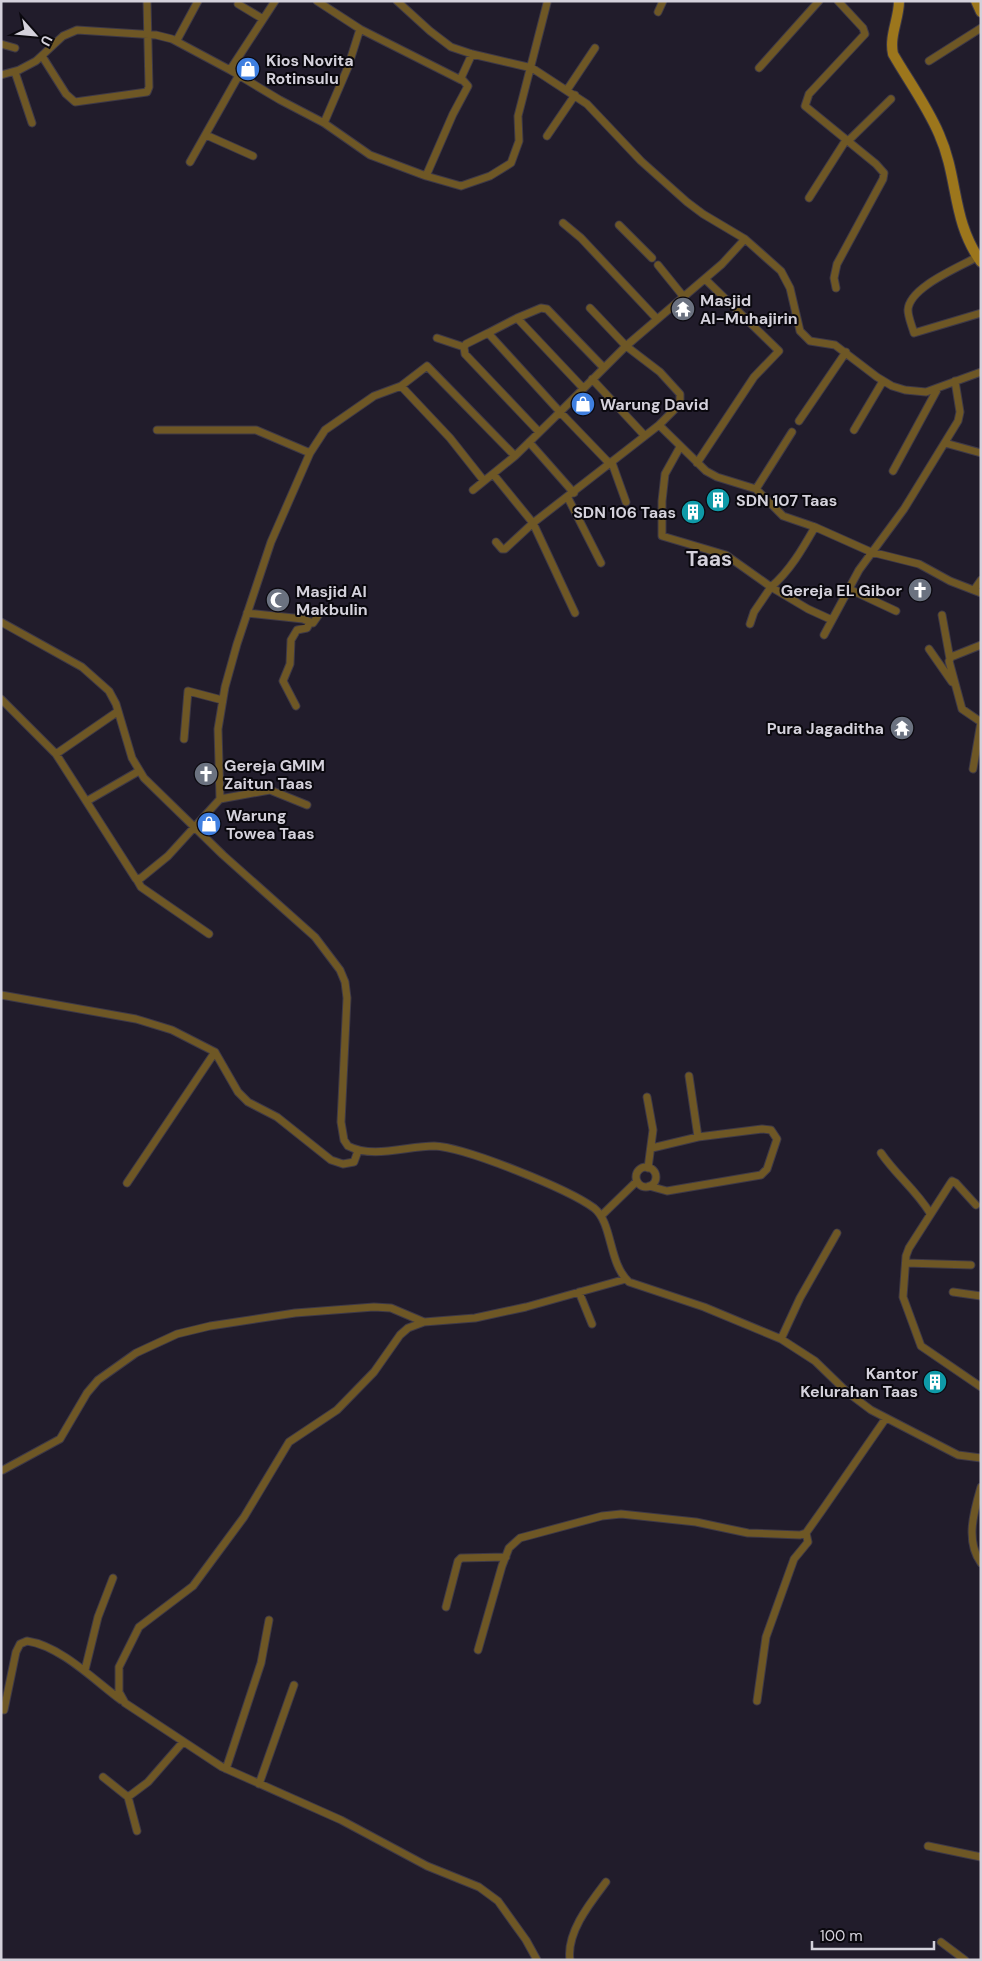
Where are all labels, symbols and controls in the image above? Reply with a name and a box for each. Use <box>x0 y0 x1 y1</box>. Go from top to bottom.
north arrow <box>10 10 60 60</box>
text: U <box>36 33 57 49</box>
place label: Kios Novita Rotinsulu <box>266 50 354 89</box>
shop icon: Kios Novita Rotinsulu <box>235 56 261 82</box>
place label: Masjid Al-Muhajirin <box>700 290 798 329</box>
temple icon: Masjid Al-Muhajirin <box>670 296 696 322</box>
shop icon: Warung David <box>570 391 596 417</box>
place label: Warung David <box>600 394 709 415</box>
building icon: SDN 107 Taas <box>705 487 731 513</box>
place label: SDN 107 Taas <box>736 490 837 511</box>
building icon: SDN 106 Taas <box>680 499 706 525</box>
place label: SDN 106 Taas <box>573 502 676 523</box>
district label: Taas <box>686 545 732 573</box>
church icon: Gereja EL Gibor <box>907 577 933 603</box>
place label: Gereja EL Gibor <box>781 580 902 601</box>
place label: Masjid Al Makbulin <box>296 581 368 620</box>
mosque icon: Masjid Al Makbulin <box>265 587 291 613</box>
temple icon: Pura Jagaditha <box>889 715 915 741</box>
place label: Pura Jagaditha <box>767 718 884 739</box>
place label: Gereja GMIM Zaitun Taas <box>224 755 325 794</box>
church icon: Gereja GMIM Zaitun Taas <box>193 761 219 787</box>
place label: Warung Towea Taas <box>226 805 315 844</box>
shop icon: Warung Towea Taas <box>196 811 222 837</box>
place label: Kantor Kelurahan Taas <box>800 1363 918 1402</box>
building icon: Kantor Kelurahan Taas <box>922 1369 948 1395</box>
scale bar <box>812 1918 934 1950</box>
text: 100 m <box>820 1926 863 1946</box>

